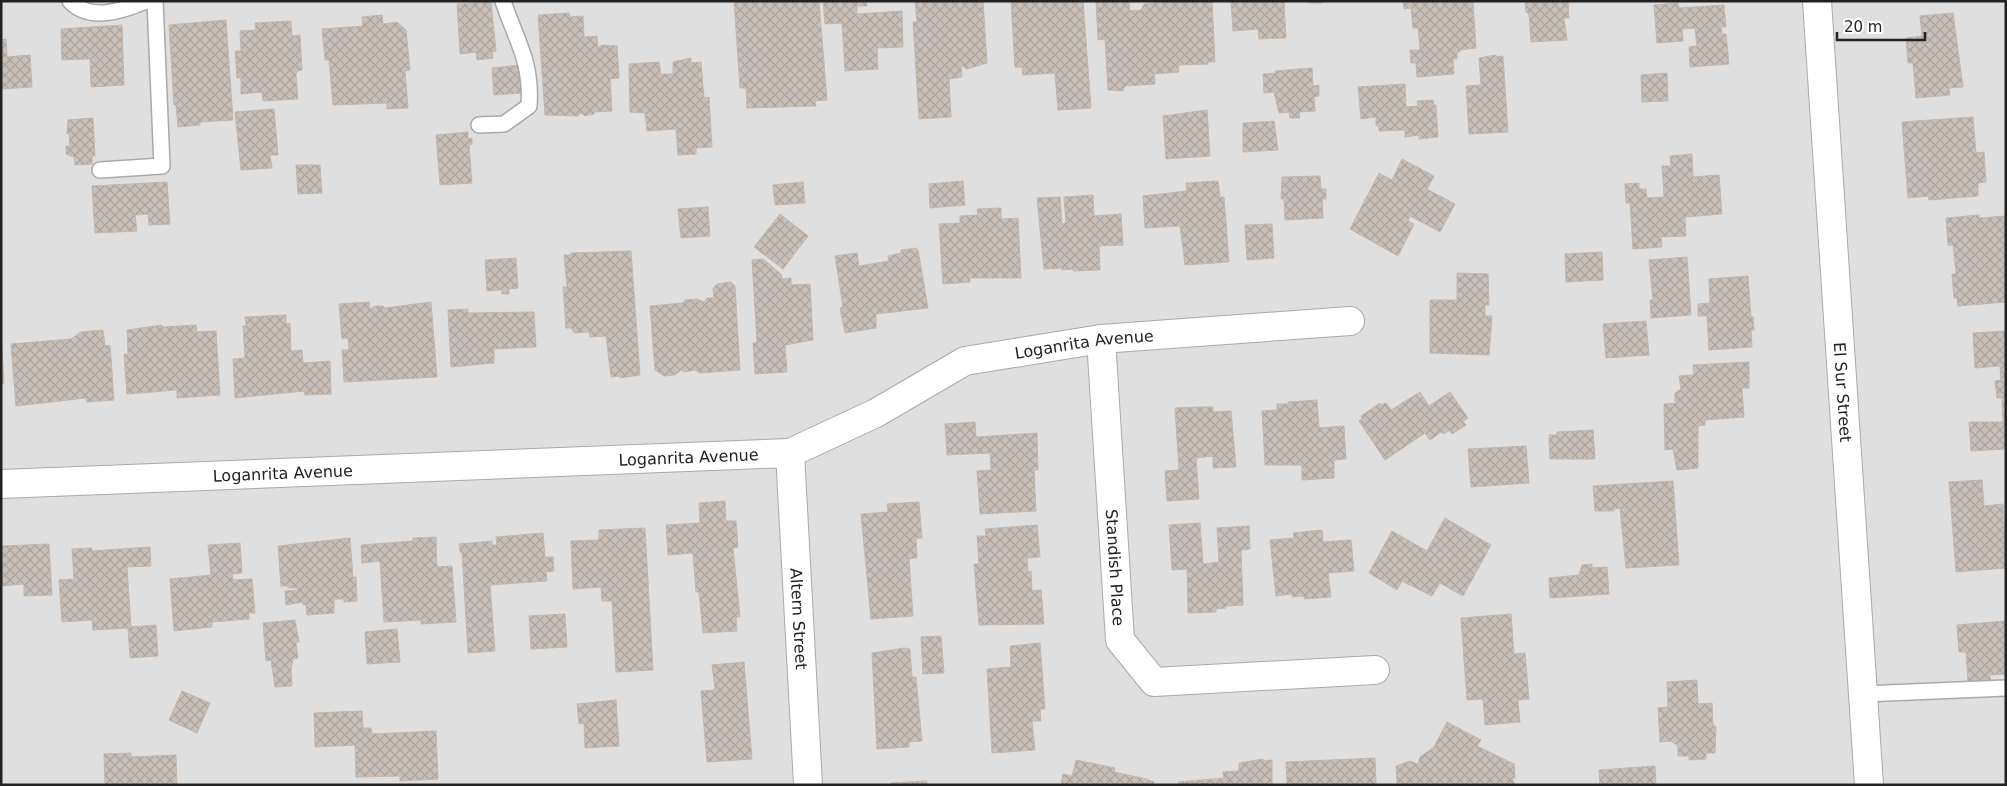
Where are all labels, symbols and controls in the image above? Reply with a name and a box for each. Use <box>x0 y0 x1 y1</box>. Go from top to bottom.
scale bar <box>1837 10 1924 42</box>
text: 20 m <box>1844 18 1882 36</box>
street label: Loganrita Avenue <box>1013 326 1154 362</box>
street label: El Sur Street <box>1830 341 1856 443</box>
street label: Loganrita Avenue <box>618 445 759 469</box>
street label: Loganrita Avenue <box>212 461 353 485</box>
street label: Standish Place <box>1102 508 1129 627</box>
street label: Altern Street <box>787 567 811 670</box>

